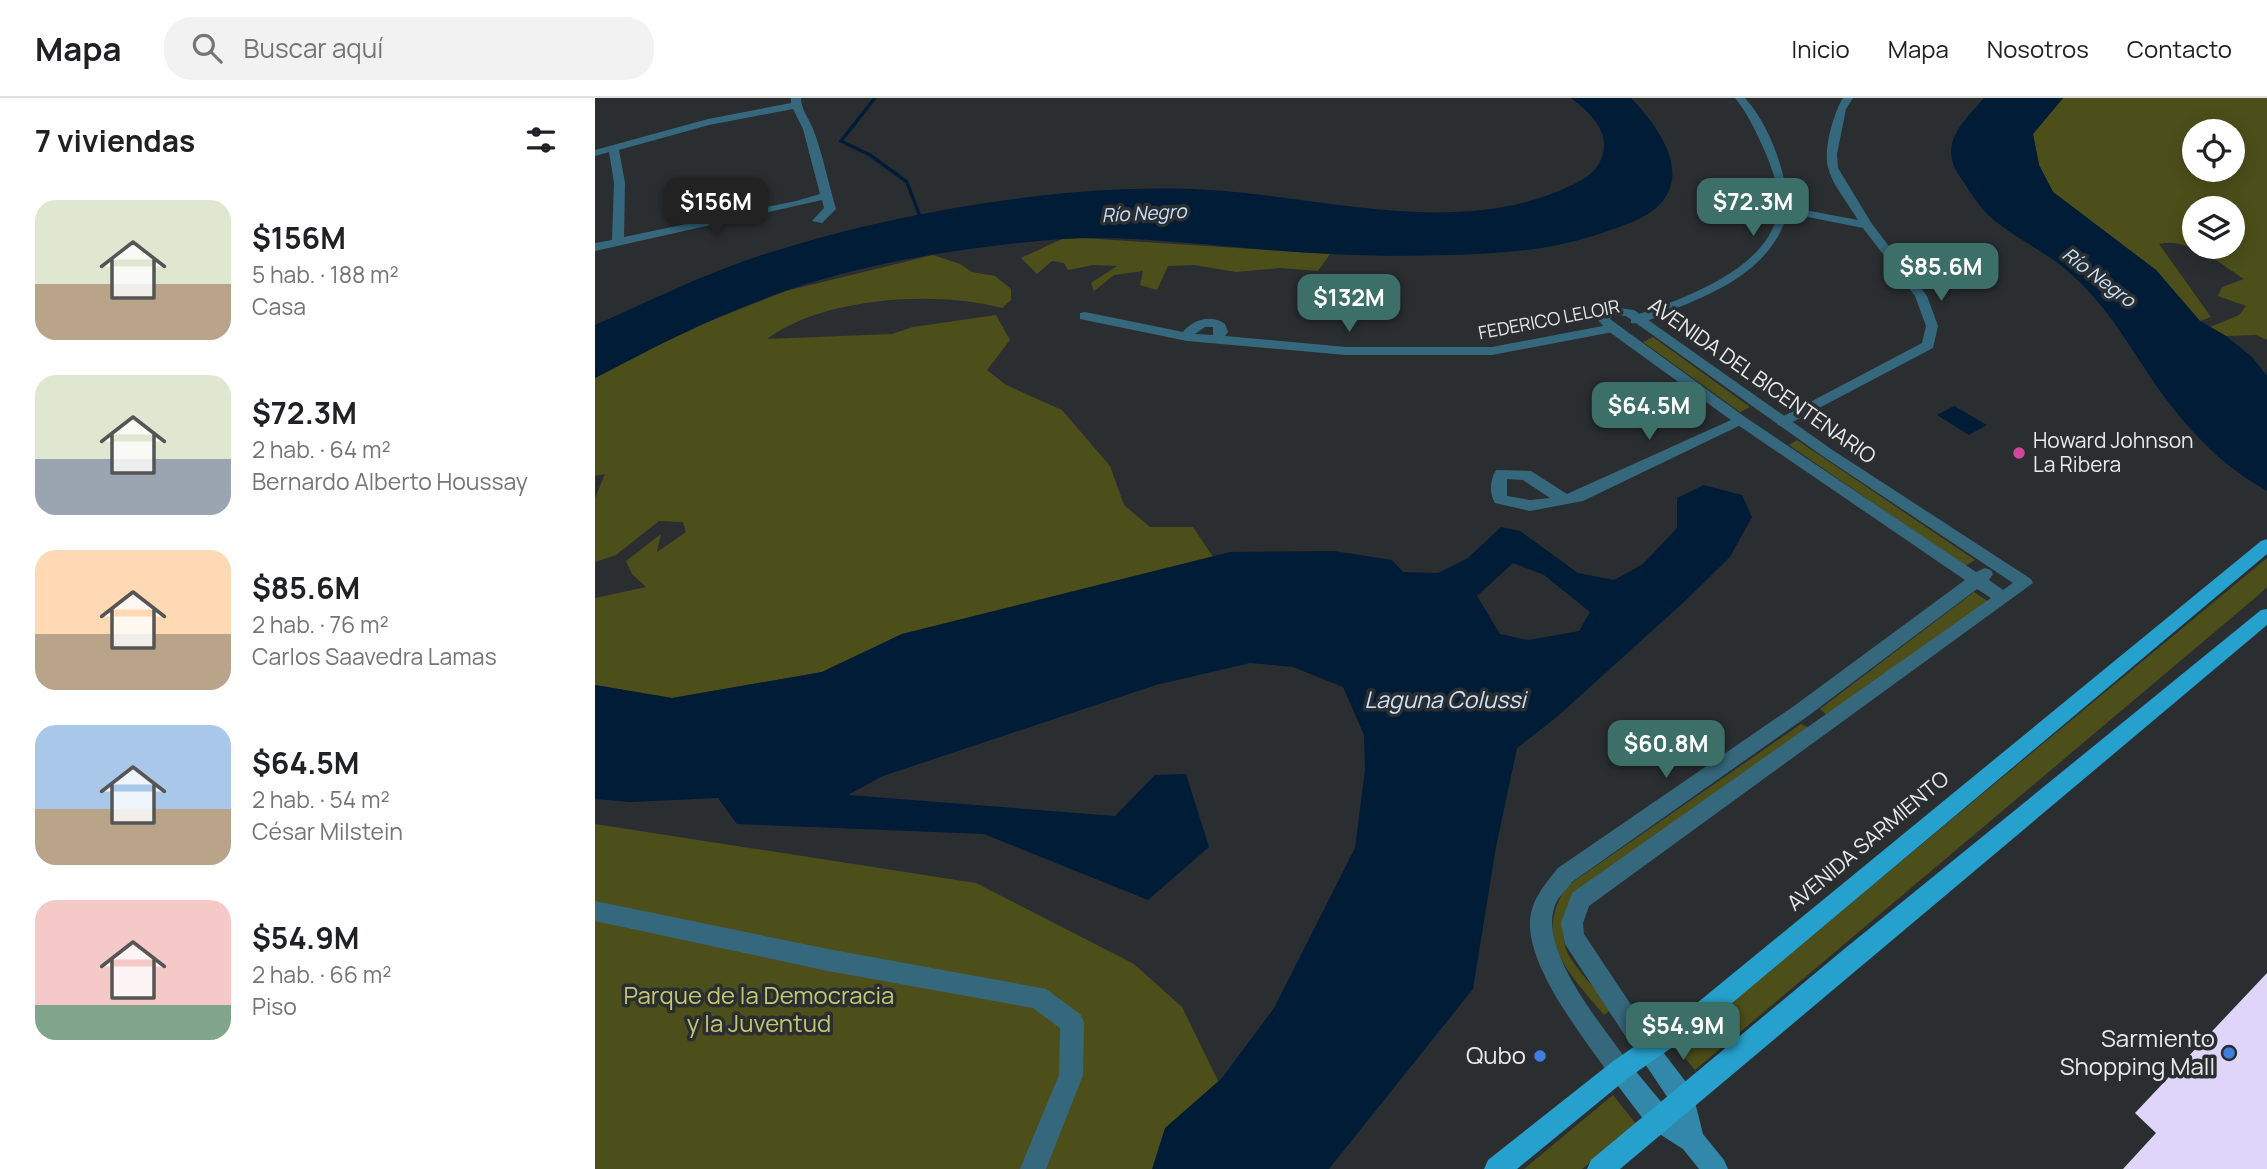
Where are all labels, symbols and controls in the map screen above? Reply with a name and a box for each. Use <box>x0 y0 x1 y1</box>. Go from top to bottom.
search box <box>164 17 654 80</box>
text: Mapa <box>35 26 122 71</box>
icon: search <box>188 29 226 67</box>
text: Buscar aquí <box>244 30 383 66</box>
text: Inicio <box>1792 32 1850 65</box>
text: Mapa <box>1888 32 1949 65</box>
text: Nosotros <box>1987 32 2089 65</box>
text: Contacto <box>2127 32 2232 65</box>
map controls <box>2182 119 2245 259</box>
button: locate <box>2182 119 2245 182</box>
text: 7 viviendas <box>35 120 195 161</box>
icon: filters <box>522 121 560 159</box>
pin: $156M <box>667 178 765 238</box>
pin: $72.3M <box>1696 178 1810 238</box>
text: $156M <box>680 185 752 217</box>
text: $72.3M <box>1713 185 1793 217</box>
button: layers <box>2182 196 2245 259</box>
water label: Río Negro <box>1101 198 1189 228</box>
text: $156M <box>252 217 346 258</box>
icon: home <box>91 228 175 312</box>
water label: Río Negro <box>2057 241 2142 314</box>
pin: $85.6M <box>1884 244 1998 303</box>
text: $85.6M <box>1900 250 1982 282</box>
text: 5 hab. · 188 m² <box>252 258 399 290</box>
pin: $132M <box>1300 274 1398 334</box>
text: $132M <box>1313 281 1385 313</box>
text: Casa <box>252 290 306 322</box>
street label: AVENIDA DEL BICENTENARIO <box>1643 291 1882 470</box>
street label: FEDERICO LELOIR <box>1476 294 1622 344</box>
pin: $64.5M <box>1592 382 1706 442</box>
text: $64.5M <box>1608 389 1690 421</box>
text: $72.3M <box>252 392 357 433</box>
icon: home <box>91 403 175 487</box>
place label: Howard Johnson La Ribera <box>2033 426 2194 478</box>
text: 2 hab. · 64 m² <box>252 433 391 465</box>
marker: Howard Johnson La Ribera <box>2011 445 2027 461</box>
text: Bernardo Alberto Houssay <box>252 465 528 497</box>
text: $85.6M <box>252 567 360 608</box>
icon: home <box>91 578 175 662</box>
text: 2 hab. · 76 m² <box>252 608 389 640</box>
text: Carlos Saavedra Lamas <box>252 640 497 672</box>
water label: Laguna Colussi <box>1364 683 1528 715</box>
pin: $60.8M <box>1609 720 1723 780</box>
text: $60.8M <box>1624 727 1708 759</box>
text: $64.5M <box>252 742 359 783</box>
icon: home <box>91 753 175 837</box>
street label: AVENIDA SARMIENTO <box>1781 764 1954 916</box>
text: 2 hab. · 54 m² <box>252 783 390 815</box>
text: César Milstein <box>252 815 403 847</box>
text: $54.9M <box>252 917 359 958</box>
icon: home <box>91 928 175 1012</box>
text: 2 hab. · 66 m² <box>252 958 391 990</box>
park label: Parque de la Democracia y la Juventud <box>624 978 894 1039</box>
text: Piso <box>252 990 297 1022</box>
pin: $54.9M <box>1626 1002 1740 1062</box>
text: $54.9M <box>1642 1009 1724 1041</box>
place label: Sarmiento Shopping Mall <box>2060 1021 2215 1082</box>
place label: Qubo <box>1466 1038 1526 1071</box>
marker: Sarmiento Shopping Mall <box>2221 1045 2237 1061</box>
marker: Qubo <box>1532 1048 1548 1064</box>

